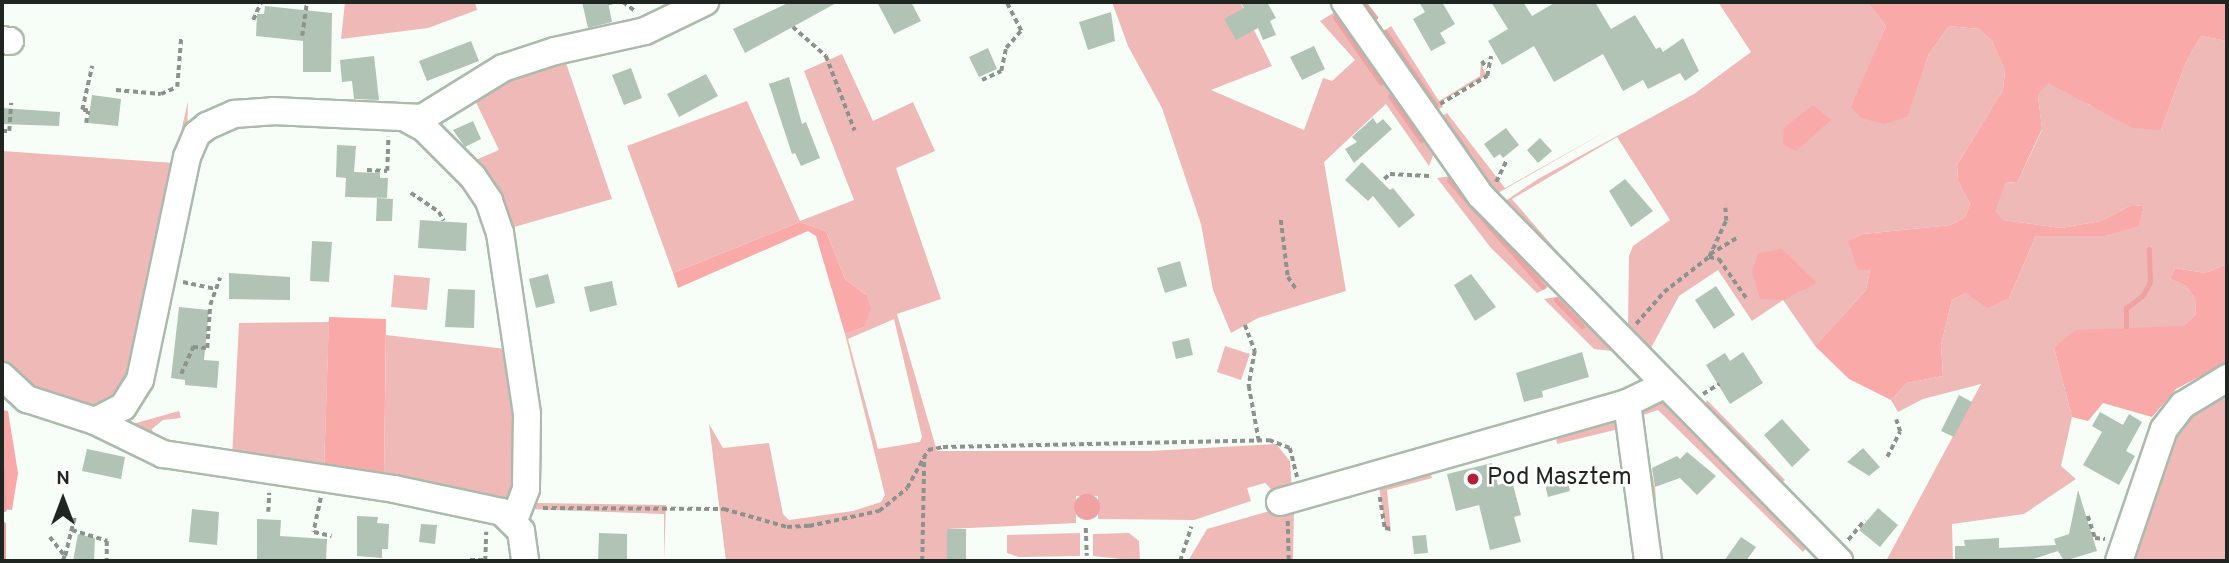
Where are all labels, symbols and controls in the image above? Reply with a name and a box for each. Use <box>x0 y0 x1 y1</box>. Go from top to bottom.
north arrow <box>28 465 98 535</box>
place label: Pod Masztem <box>1487 465 1632 493</box>
text: N <box>56 467 70 491</box>
marker: Pod Masztem <box>1465 471 1481 487</box>

